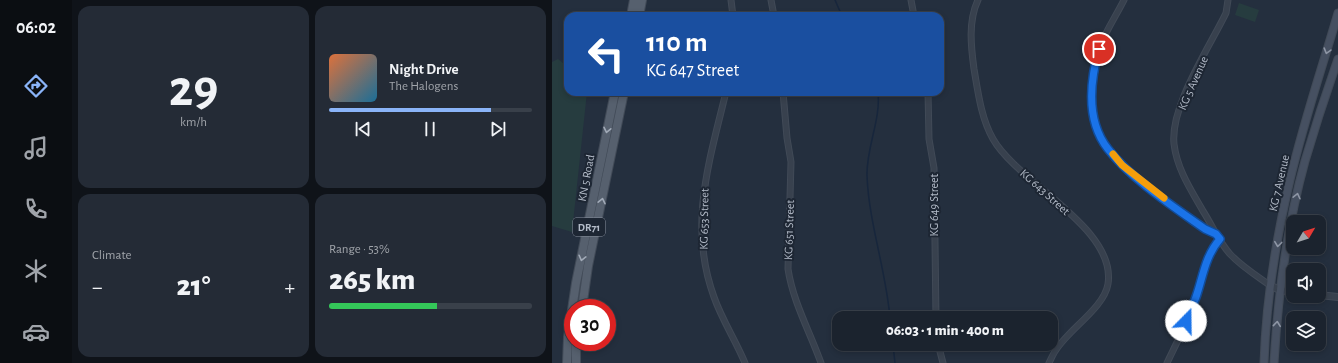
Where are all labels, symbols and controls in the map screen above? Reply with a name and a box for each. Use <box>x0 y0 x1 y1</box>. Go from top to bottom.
text: 06:02 <box>16 19 56 37</box>
icon: left <box>580 28 632 80</box>
text: 110 m <box>646 29 708 57</box>
pin <box>1082 32 1116 66</box>
icon: arrive <box>1088 38 1110 60</box>
one-way arrow <box>1323 47 1332 54</box>
street label: KG 5 Avenue <box>1176 54 1210 112</box>
text: Night Drive <box>389 62 459 77</box>
text: KG 647 Street <box>646 62 739 80</box>
text: 29 <box>169 63 218 115</box>
icon: directions <box>22 72 50 100</box>
text: The Halogens <box>389 80 458 93</box>
text: km/h <box>180 116 207 129</box>
icon: previous <box>352 118 374 140</box>
icon: pause <box>419 118 441 140</box>
icon: next <box>487 118 509 140</box>
one-way arrow <box>604 127 612 133</box>
icon: music <box>22 134 50 162</box>
street label: KN 5 Road <box>576 153 596 203</box>
street label: KG 7 Avenue <box>1267 154 1291 212</box>
street label: KG 643 Street <box>1018 167 1072 217</box>
street label: KG 649 Street <box>928 173 940 236</box>
street label: KG 653 Street <box>697 188 711 250</box>
one-way arrow <box>1292 193 1301 200</box>
icon: phone <box>22 195 50 223</box>
one-way arrow <box>597 198 605 204</box>
street label: KG 651 Street <box>782 199 796 260</box>
north arrow <box>1286 215 1326 255</box>
map controls <box>1286 215 1326 351</box>
road number: DR71 <box>573 218 605 236</box>
one-way arrow <box>1273 241 1282 247</box>
text: Range · 53% <box>329 243 390 256</box>
text: Climate <box>92 249 131 262</box>
one-way arrow <box>578 254 587 261</box>
icon: climate <box>22 257 50 285</box>
button: sound <box>1286 263 1326 303</box>
text: 265 km <box>329 265 415 295</box>
text: 21° <box>176 271 211 301</box>
text: − <box>92 276 103 298</box>
text: + <box>284 276 295 298</box>
speed limit sign: 30 <box>564 299 616 351</box>
position arrow <box>1165 300 1207 342</box>
button: layers <box>1286 311 1326 351</box>
icon: car <box>22 318 50 346</box>
one-way arrow <box>1272 321 1281 327</box>
text: 06:03 · 1 min · 400 m <box>886 323 1004 338</box>

